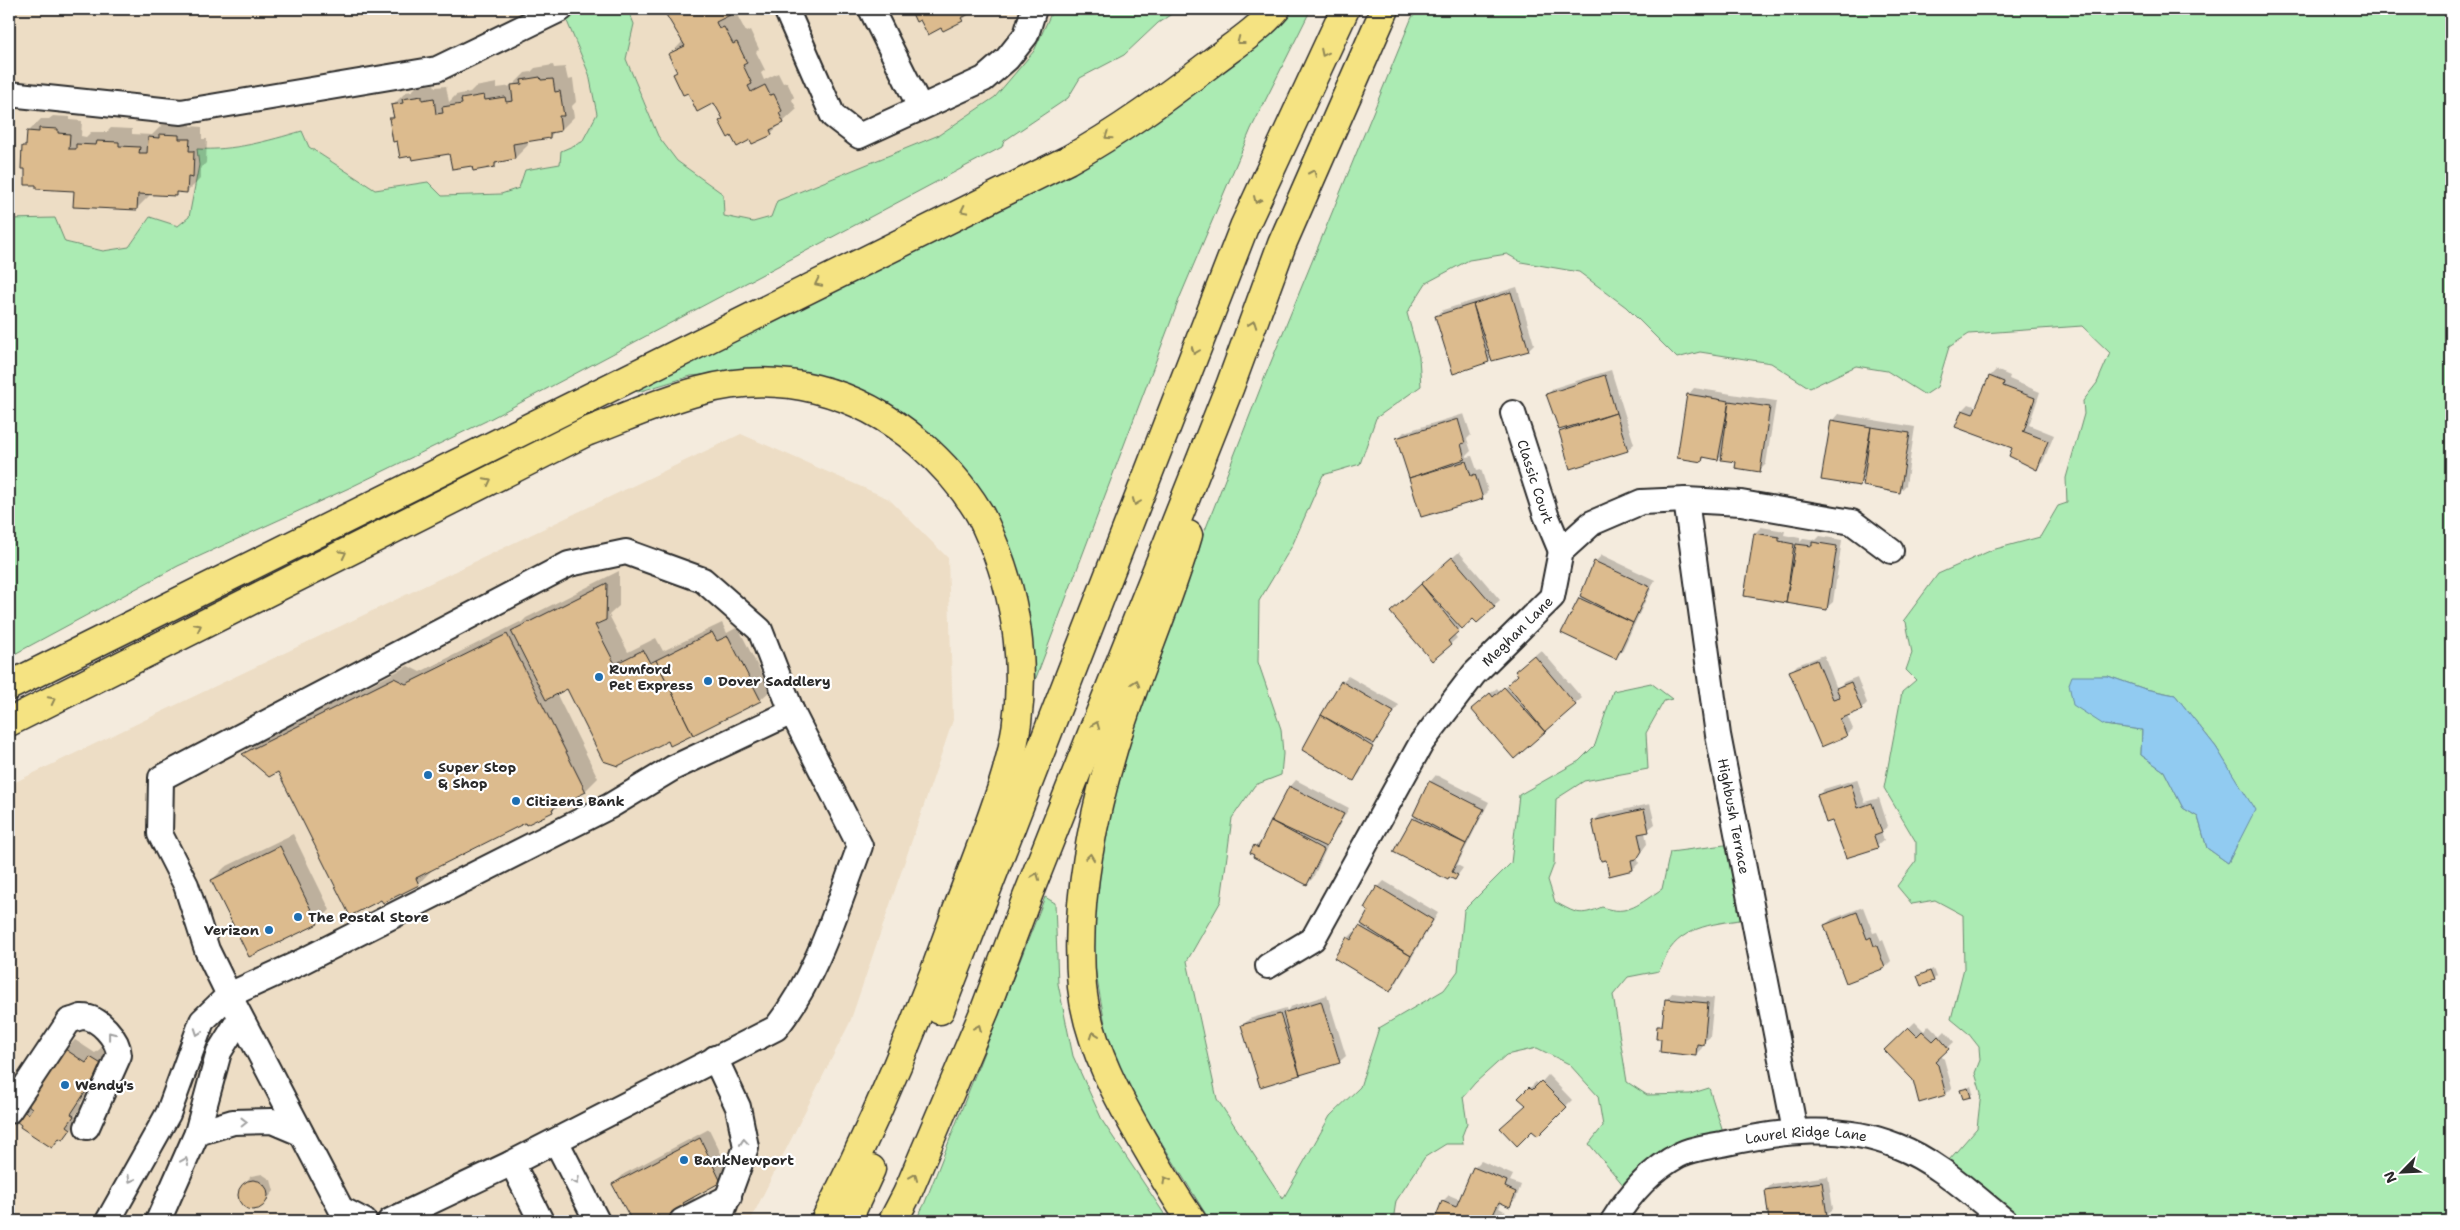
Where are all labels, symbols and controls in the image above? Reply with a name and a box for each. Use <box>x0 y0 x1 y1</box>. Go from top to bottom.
one-way arrow <box>1236 35 1246 44</box>
one-way arrow <box>1320 47 1330 56</box>
one-way arrow <box>1105 130 1114 140</box>
one-way arrow <box>1306 169 1317 178</box>
one-way arrow <box>1252 195 1263 204</box>
one-way arrow <box>960 204 969 214</box>
one-way arrow <box>814 276 823 287</box>
one-way arrow <box>1247 320 1257 328</box>
one-way arrow <box>1191 346 1201 355</box>
street label: Classic Court <box>1513 437 1558 526</box>
one-way arrow <box>483 477 492 487</box>
one-way arrow <box>1132 497 1142 506</box>
one-way arrow <box>338 550 347 560</box>
street label: Meghan Lane <box>1478 592 1557 670</box>
one-way arrow <box>192 623 201 633</box>
place label: Rumford Pet Express <box>609 660 693 694</box>
marker: Rumford Pet Express <box>593 671 605 683</box>
place label: Dover Saddlery <box>718 672 831 690</box>
marker: Dover Saddlery <box>702 675 714 687</box>
one-way arrow <box>1130 680 1140 688</box>
one-way arrow <box>47 696 56 706</box>
one-way arrow <box>1089 721 1100 730</box>
street label: Highbush Terrace <box>1714 757 1754 876</box>
place label: Super Stop & Shop <box>438 758 516 792</box>
marker: Super Stop & Shop <box>422 769 434 781</box>
place label: Citizens Bank <box>526 792 625 810</box>
marker: Citizens Bank <box>510 795 522 807</box>
one-way arrow <box>1084 853 1094 861</box>
one-way arrow <box>1029 872 1040 881</box>
place label: The Postal Store <box>308 908 429 926</box>
marker: The Postal Store <box>292 911 304 923</box>
place label: Verizon <box>204 921 259 939</box>
marker: Verizon <box>263 924 275 936</box>
one-way arrow <box>971 1024 982 1033</box>
one-way arrow <box>194 1027 204 1035</box>
one-way arrow <box>1090 1031 1100 1040</box>
one-way arrow <box>107 1032 116 1041</box>
place label: Wendy's <box>75 1076 134 1094</box>
marker: Wendy's <box>59 1079 71 1091</box>
one-way arrow <box>240 1117 248 1127</box>
street label: Laurel Ridge Lane <box>1744 1122 1869 1148</box>
one-way arrow <box>739 1138 750 1146</box>
north arrow <box>2378 1148 2428 1198</box>
place label: BankNewport <box>694 1151 794 1169</box>
marker: BankNewport <box>678 1154 690 1166</box>
one-way arrow <box>179 1157 190 1166</box>
text: N <box>2380 1169 2401 1186</box>
one-way arrow <box>907 1173 918 1182</box>
one-way arrow <box>128 1174 138 1183</box>
one-way arrow <box>570 1176 580 1185</box>
one-way arrow <box>1162 1177 1172 1186</box>

